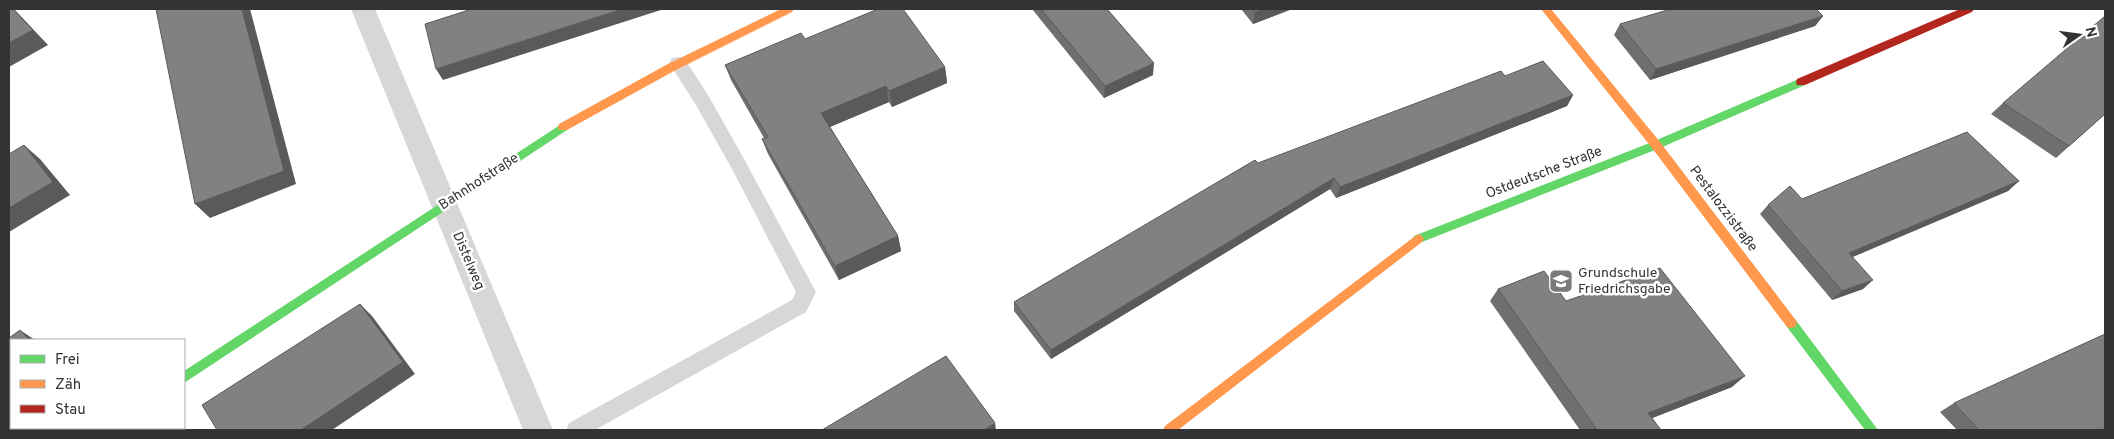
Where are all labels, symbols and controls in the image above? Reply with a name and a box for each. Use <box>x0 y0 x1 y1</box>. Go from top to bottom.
north arrow <box>2054 10 2104 60</box>
text: N <box>2081 25 2100 39</box>
street label: Ostdeutsche Straße <box>1484 143 1604 203</box>
street label: Bahnhofstraße <box>436 150 522 214</box>
street label: Pestalozzistraße <box>1685 163 1761 255</box>
street label: Distelweg <box>448 229 488 293</box>
place label: Grundschule Friedrichsgabe <box>1578 265 1671 298</box>
school or university icon: Grundschule Friedrichsgabe <box>1548 268 1574 294</box>
legend <box>10 339 185 429</box>
text: Frei <box>55 351 80 370</box>
text: Zäh <box>55 376 81 395</box>
text: Stau <box>55 401 86 420</box>

